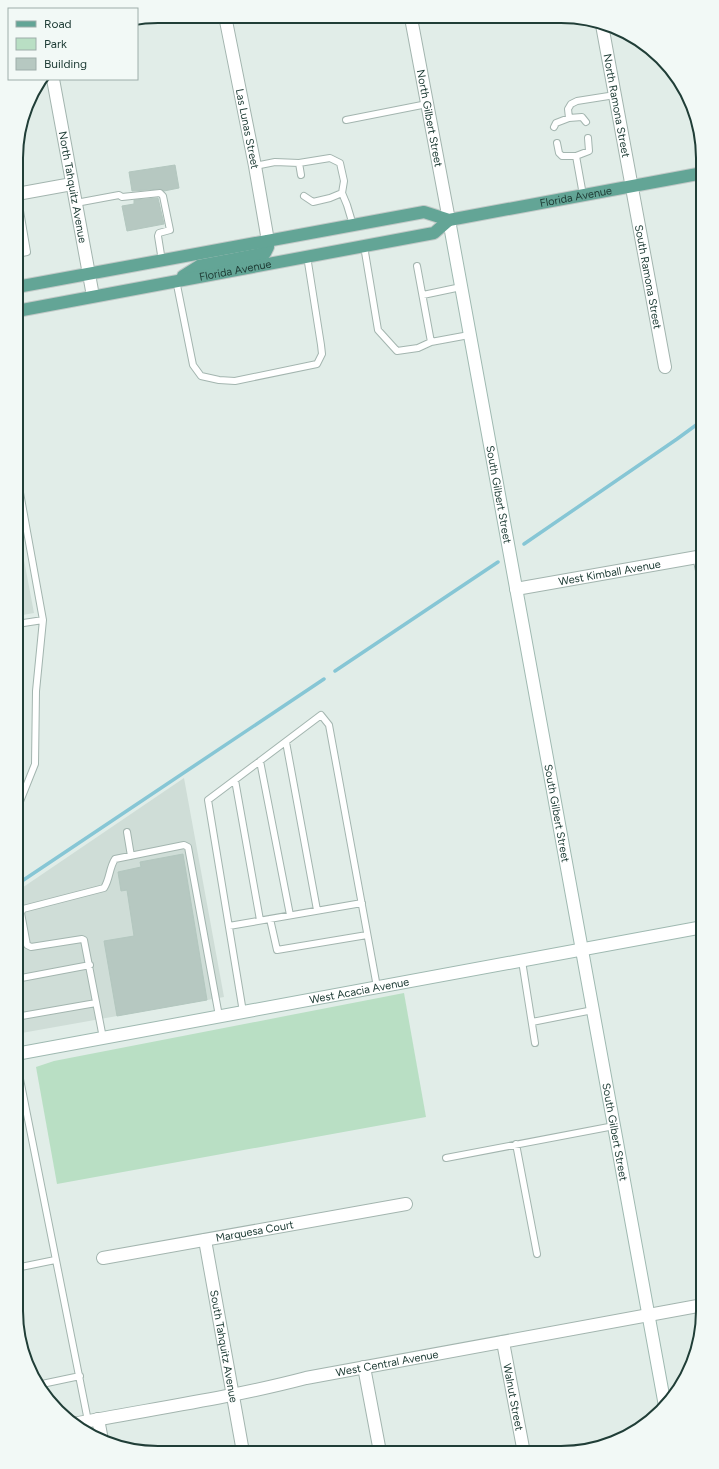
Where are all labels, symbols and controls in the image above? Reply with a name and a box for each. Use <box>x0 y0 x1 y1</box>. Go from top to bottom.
legend <box>8 8 138 80</box>
text: Road <box>44 17 72 31</box>
text: Park <box>44 37 67 51</box>
street label: North Ramona Street <box>600 53 632 159</box>
text: Building <box>44 57 87 71</box>
street label: North Gilbert Street <box>414 69 445 168</box>
street label: Las Lunas Street <box>233 88 261 170</box>
street label: North Tahquitz Avenue <box>56 130 89 244</box>
street label: Florida Avenue <box>539 184 613 210</box>
street label: South Ramona Street <box>632 224 664 330</box>
street label: Florida Avenue <box>198 258 272 284</box>
street label: South Gilbert Street <box>483 444 514 545</box>
street label: West Kimball Avenue <box>557 558 662 588</box>
street label: South Gilbert Street <box>541 763 572 864</box>
street label: West Acacia Avenue <box>308 975 410 1007</box>
street label: South Gilbert Street <box>599 1082 630 1182</box>
street label: Marquesa Court <box>215 1218 295 1245</box>
street label: South Tahquitz Avenue <box>207 1289 240 1404</box>
street label: West Central Avenue <box>335 1348 440 1379</box>
street label: Walnut Street <box>500 1362 526 1432</box>

